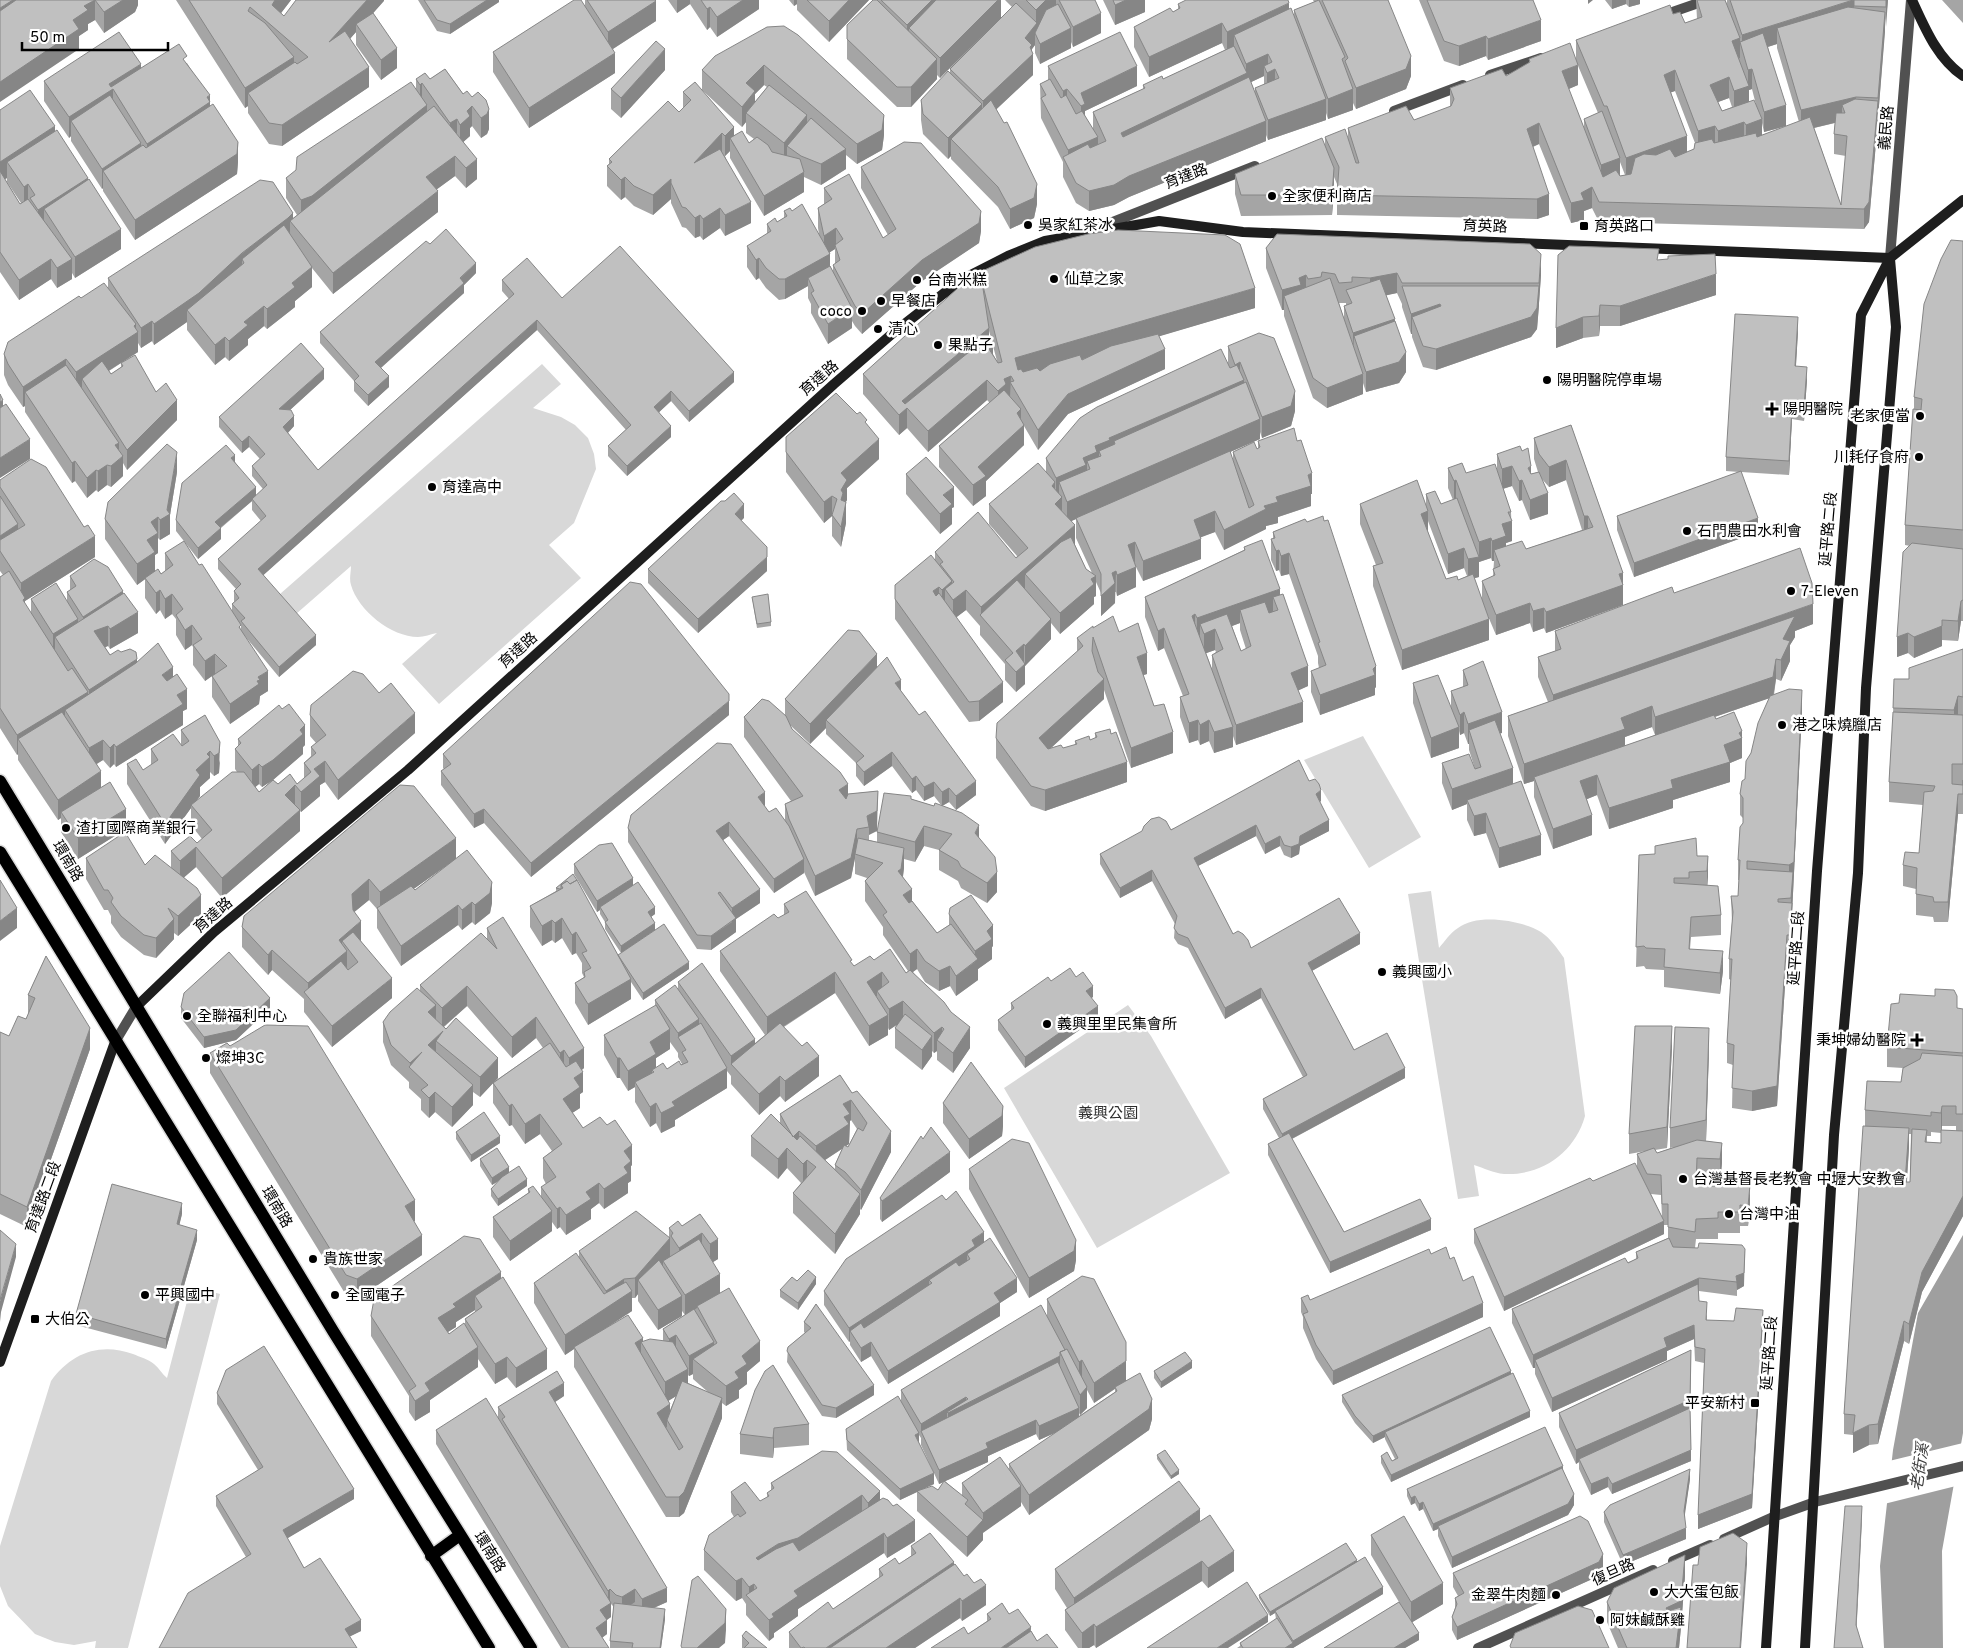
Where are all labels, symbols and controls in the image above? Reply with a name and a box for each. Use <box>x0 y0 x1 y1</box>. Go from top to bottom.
scale bar <box>22 20 169 52</box>
text: 50 m <box>30 29 65 48</box>
street label: 義民路 <box>1876 105 1899 151</box>
street label: 育達路 <box>1162 160 1211 194</box>
place label: 全家便利商店 <box>1282 188 1372 207</box>
marker: 全家便利商店 <box>1266 190 1278 202</box>
place label: 吳家紅茶冰 <box>1038 217 1113 236</box>
street label: 育英路 <box>1462 217 1508 238</box>
place label: 育英路口 <box>1594 218 1654 237</box>
marker: 吳家紅茶冰 <box>1022 219 1034 231</box>
marker: 育英路口 <box>1578 220 1590 232</box>
place label: 仙草之家 <box>1064 270 1124 290</box>
place label: 台南米糕 <box>927 272 987 291</box>
marker: 仙草之家 <box>1048 273 1060 285</box>
marker: 台南米糕 <box>911 274 923 286</box>
place label: 早餐店 <box>891 293 936 312</box>
marker: 早餐店 <box>875 295 887 307</box>
place label: coco <box>820 303 852 322</box>
marker: coco <box>856 305 868 317</box>
place label: 清心 <box>888 321 918 340</box>
marker: 清心 <box>872 323 884 335</box>
place label: 果點子 <box>948 337 993 356</box>
marker: 果點子 <box>932 339 944 351</box>
street label: 育達路 <box>797 357 843 401</box>
place label: 陽明醫院停車場 <box>1557 372 1662 391</box>
marker: 陽明醫院停車場 <box>1541 374 1553 386</box>
place label: 陽明醫院 <box>1783 401 1843 420</box>
marker: 陽明醫院 <box>1765 402 1779 416</box>
place label: 老家便當 <box>1850 408 1910 427</box>
marker: 老家便當 <box>1914 410 1926 422</box>
place label: 川耗仔食府 <box>1834 449 1909 468</box>
marker: 川耗仔食府 <box>1913 451 1925 463</box>
place label: 育達高中 <box>442 479 502 498</box>
marker: 育達高中 <box>426 481 438 493</box>
street label: 延平路二段 <box>1817 491 1842 567</box>
place label: 石門農田水利會 <box>1697 523 1802 542</box>
marker: 石門農田水利會 <box>1681 525 1693 537</box>
place label: 7-Eleven <box>1801 583 1859 602</box>
marker: 7-Eleven <box>1785 585 1797 597</box>
street label: 育達路 <box>496 629 542 673</box>
place label: 港之味燒臘店 <box>1792 717 1882 736</box>
marker: 港之味燒臘店 <box>1776 719 1788 731</box>
place label: 渣打國際商業銀行 <box>76 820 196 839</box>
marker: 渣打國際商業銀行 <box>60 822 72 834</box>
street label: 環南路 <box>47 838 86 886</box>
street label: 育達路 <box>191 894 237 938</box>
street label: 延平路二段 <box>1785 910 1810 986</box>
place label: 義興國小 <box>1392 964 1452 983</box>
marker: 義興國小 <box>1376 966 1388 978</box>
place label: 全聯福利中心 <box>197 1008 287 1027</box>
marker: 全聯福利中心 <box>181 1010 193 1022</box>
place label: 義興里里民集會所 <box>1057 1016 1177 1035</box>
marker: 義興里里民集會所 <box>1041 1018 1053 1030</box>
place label: 秉坤婦幼醫院 <box>1816 1031 1906 1051</box>
marker: 秉坤婦幼醫院 <box>1910 1033 1924 1047</box>
place label: 燦坤3C <box>216 1049 265 1069</box>
marker: 燦坤3C <box>200 1052 212 1064</box>
park label: 義興公園 <box>1078 1105 1138 1124</box>
street label: 育達路二段 <box>23 1159 66 1236</box>
place label: 台灣基督長老教會 中壢大安教會 <box>1693 1171 1907 1190</box>
marker: 台灣基督長老教會 中壢大安教會 <box>1677 1173 1689 1185</box>
street label: 環南路 <box>256 1184 295 1232</box>
place label: 台灣中油 <box>1739 1206 1799 1225</box>
marker: 台灣中油 <box>1723 1208 1735 1220</box>
place label: 貴族世家 <box>323 1251 383 1270</box>
marker: 貴族世家 <box>307 1253 319 1265</box>
place label: 平興國中 <box>155 1287 215 1306</box>
place label: 全國電子 <box>345 1287 405 1306</box>
marker: 平興國中 <box>139 1289 151 1301</box>
marker: 全國電子 <box>329 1289 341 1301</box>
place label: 大伯公 <box>45 1311 90 1330</box>
marker: 大伯公 <box>29 1313 41 1325</box>
street label: 延平路二段 <box>1758 1315 1783 1391</box>
place label: 平安新村 <box>1685 1394 1745 1414</box>
marker: 平安新村 <box>1749 1397 1761 1409</box>
water label: 老街溪 <box>1908 1440 1935 1492</box>
street label: 環南路 <box>469 1529 509 1577</box>
street label: 復旦路 <box>1589 1556 1638 1591</box>
place label: 大大蛋包飯 <box>1664 1584 1739 1603</box>
marker: 大大蛋包飯 <box>1648 1586 1660 1598</box>
place label: 金翠牛肉麵 <box>1471 1587 1546 1606</box>
marker: 金翠牛肉麵 <box>1550 1589 1562 1601</box>
place label: 阿妹鹹酥雞 <box>1610 1612 1685 1631</box>
marker: 阿妹鹹酥雞 <box>1594 1614 1606 1626</box>

